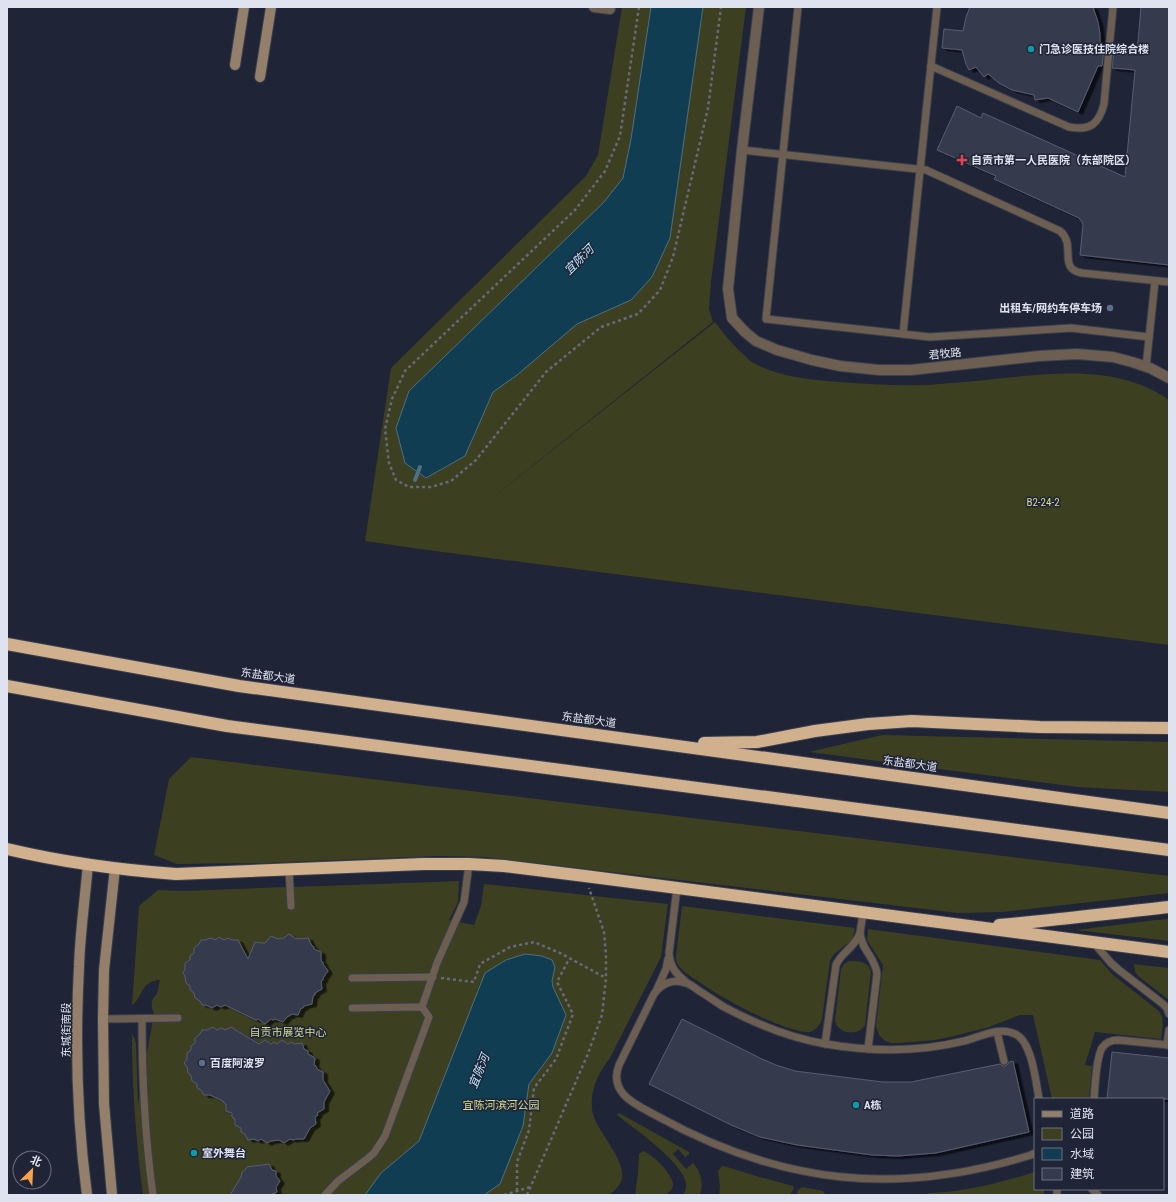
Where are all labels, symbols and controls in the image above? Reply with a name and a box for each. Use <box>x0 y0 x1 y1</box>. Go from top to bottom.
place label: 门急诊医技住院综合楼 <box>1039 43 1149 56</box>
marker: 门急诊医技住院综合楼 <box>1026 44 1036 54</box>
marker: 自贡市第一人民医院（东部院区） <box>956 154 968 166</box>
place label: 自贡市第一人民医院（东部院区） <box>971 154 1136 167</box>
water label: 宜陈河 <box>561 241 598 278</box>
place label: 出租车/网约车停车场 <box>999 302 1102 315</box>
marker: 出租车/网约车停车场 <box>1105 303 1115 313</box>
street label: 君牧路 <box>928 346 962 362</box>
park label: B2-24-2 <box>1026 496 1060 509</box>
street label: 东盐都大道 <box>240 666 296 686</box>
street label: 东盐都大道 <box>561 710 617 730</box>
street label: 东盐都大道 <box>882 754 938 774</box>
street label: 东城街南段 <box>60 1003 73 1058</box>
park label: 自贡市展览中心 <box>250 1026 327 1039</box>
water label: 宜陈河 <box>466 1050 493 1090</box>
place label: 百度阿波罗 <box>210 1057 265 1070</box>
marker: 百度阿波罗 <box>197 1058 207 1068</box>
legend <box>1034 1098 1164 1190</box>
park label: 宜陈河滨河公园 <box>463 1099 540 1112</box>
place label: A栋 <box>864 1099 882 1112</box>
marker: A栋 <box>851 1100 861 1110</box>
text: 道路 <box>1070 1107 1094 1121</box>
text: 公园 <box>1070 1127 1094 1141</box>
place label: 室外舞台 <box>202 1147 246 1160</box>
text: 水域 <box>1070 1147 1094 1161</box>
marker: 室外舞台 <box>189 1148 199 1158</box>
north arrow <box>12 1150 52 1190</box>
text: 北 <box>28 1153 44 1169</box>
text: 建筑 <box>1070 1167 1094 1181</box>

